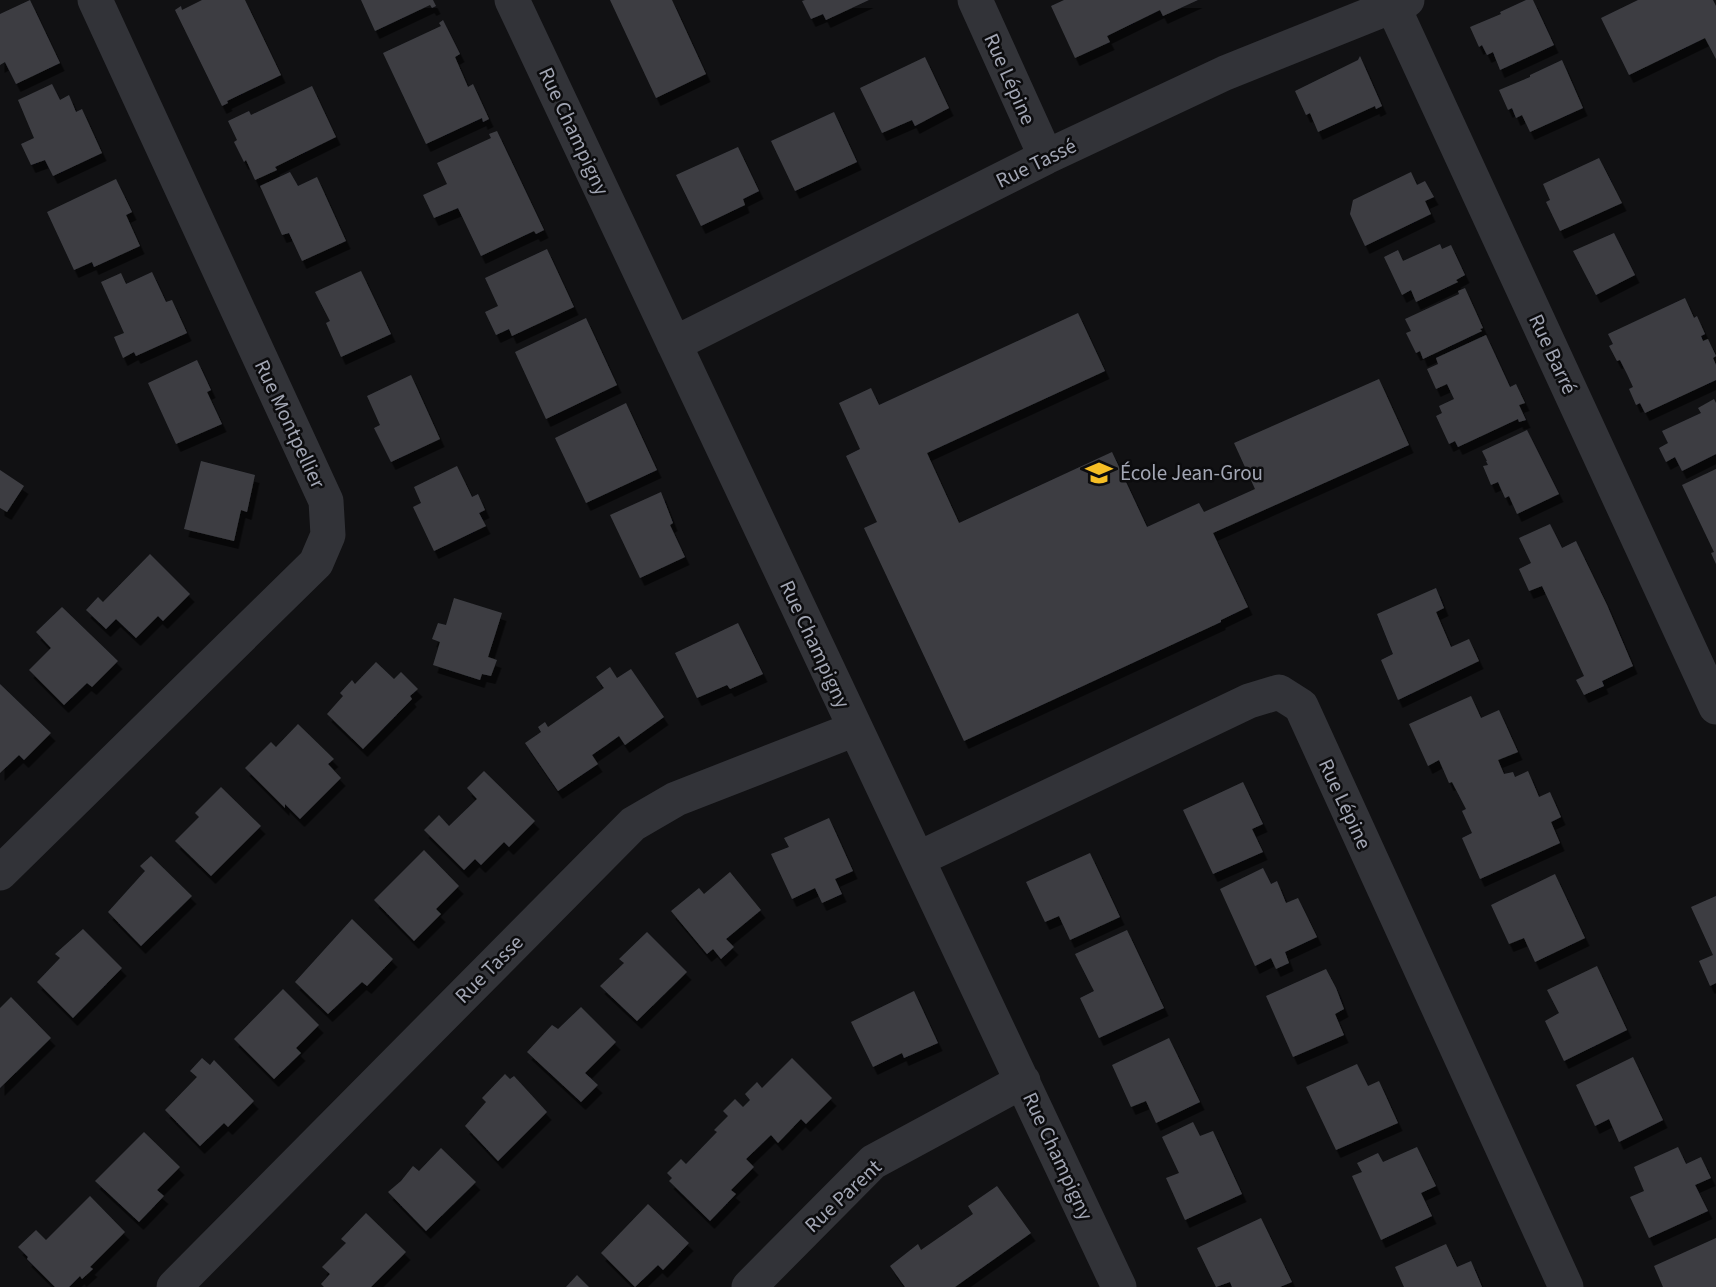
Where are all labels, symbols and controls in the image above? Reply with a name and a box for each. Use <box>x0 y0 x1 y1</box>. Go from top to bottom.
street label: Rue Lépine <box>977 29 1043 129</box>
street label: Rue Champigny <box>531 62 617 200</box>
street label: Rue Tassé <box>991 131 1081 195</box>
street label: Rue Barré <box>1521 309 1585 399</box>
street label: Rue Montpellier <box>247 355 333 494</box>
school or university icon: École Jean-Grou <box>1084 458 1114 488</box>
place label: École Jean-Grou <box>1120 458 1263 488</box>
street label: Rue Champigny <box>772 575 858 713</box>
street label: Rue Lépine <box>1311 754 1379 854</box>
street label: Rue Tasse <box>448 928 530 1010</box>
street label: Rue Champigny <box>1015 1087 1101 1225</box>
street label: Rue Parent <box>798 1152 888 1240</box>

